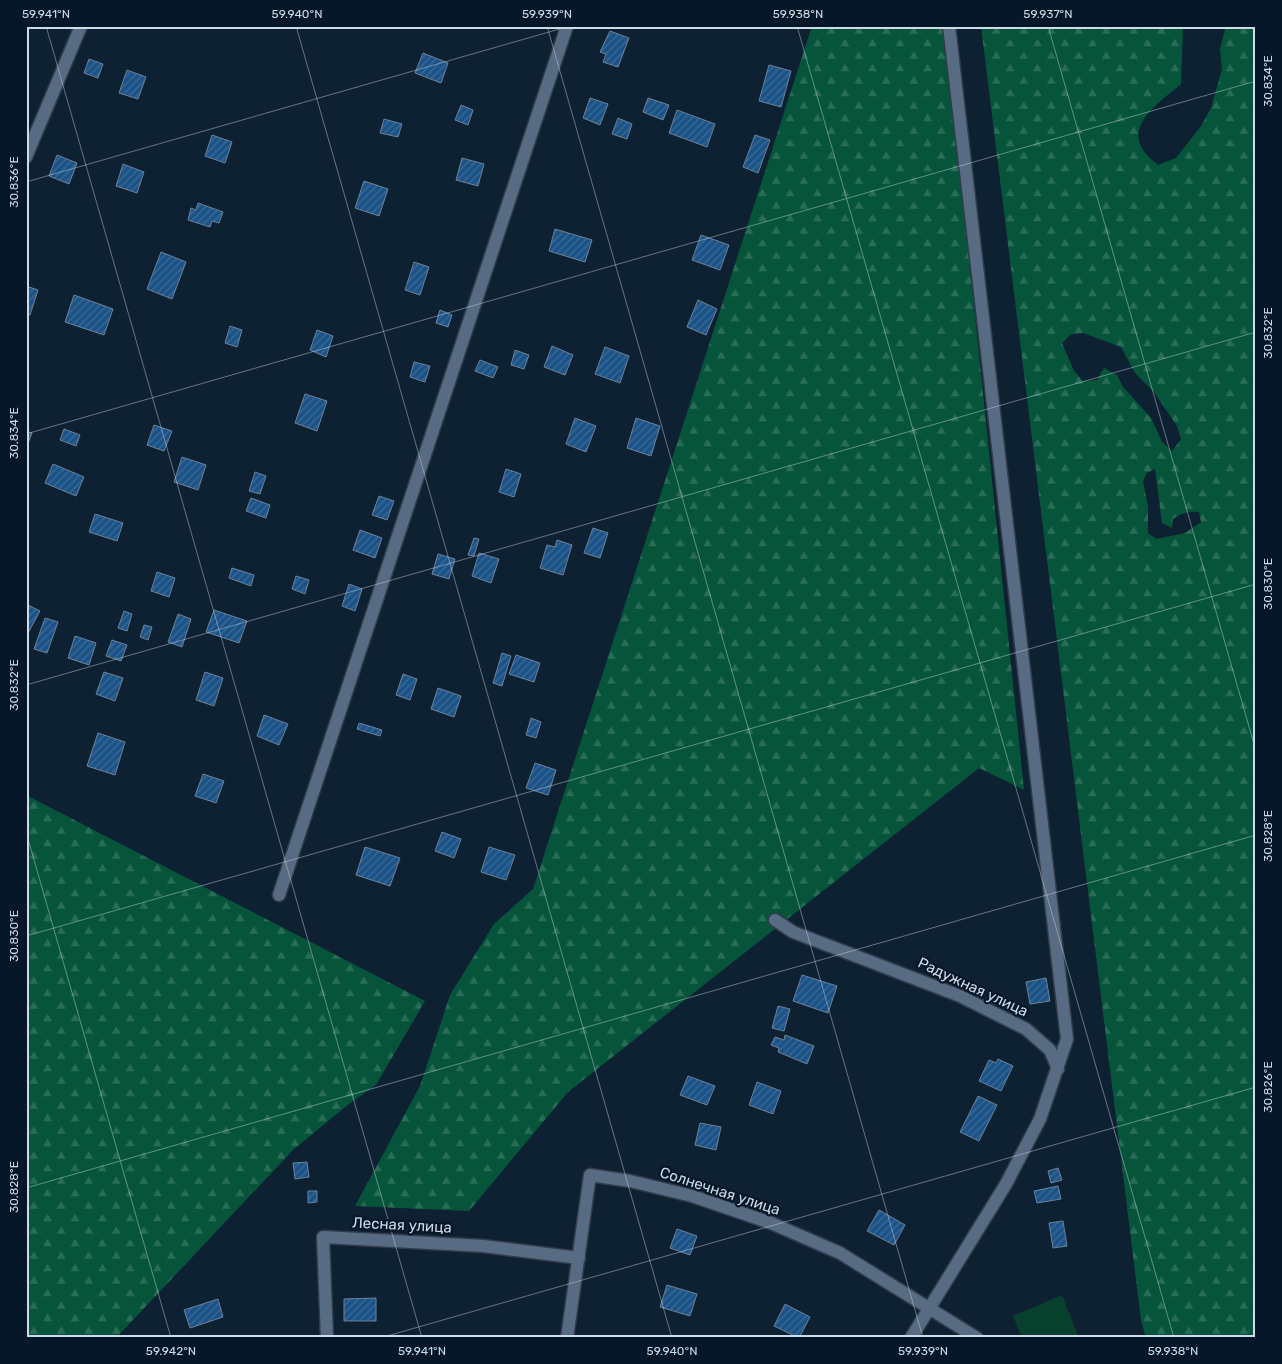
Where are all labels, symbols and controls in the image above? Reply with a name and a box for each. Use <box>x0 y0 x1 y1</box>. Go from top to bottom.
text: 59.941°N <box>22 7 70 21</box>
text: 59.940°N <box>272 7 322 21</box>
text: 59.939°N <box>522 7 572 21</box>
text: 59.938°N <box>773 7 823 21</box>
text: 59.937°N <box>1023 7 1073 21</box>
text: 30.834°E <box>1261 55 1275 107</box>
text: 30.836°E <box>7 156 21 208</box>
text: 30.832°E <box>1261 307 1275 359</box>
text: 30.834°E <box>7 407 21 459</box>
text: 30.830°E <box>1261 558 1275 610</box>
text: 30.832°E <box>7 659 21 711</box>
text: 30.828°E <box>1261 810 1275 862</box>
text: 30.830°E <box>7 910 21 962</box>
street label: Радужная улица <box>915 954 1031 1020</box>
text: 30.826°E <box>1261 1061 1275 1113</box>
text: 30.828°E <box>7 1161 21 1213</box>
street label: Солнечная улица <box>658 1163 782 1219</box>
street label: Лесная улица <box>352 1213 452 1237</box>
text: 59.942°N <box>146 1344 196 1358</box>
text: 59.941°N <box>398 1344 446 1358</box>
text: 59.940°N <box>647 1344 697 1358</box>
text: 59.939°N <box>898 1344 948 1358</box>
text: 59.938°N <box>1148 1344 1198 1358</box>

